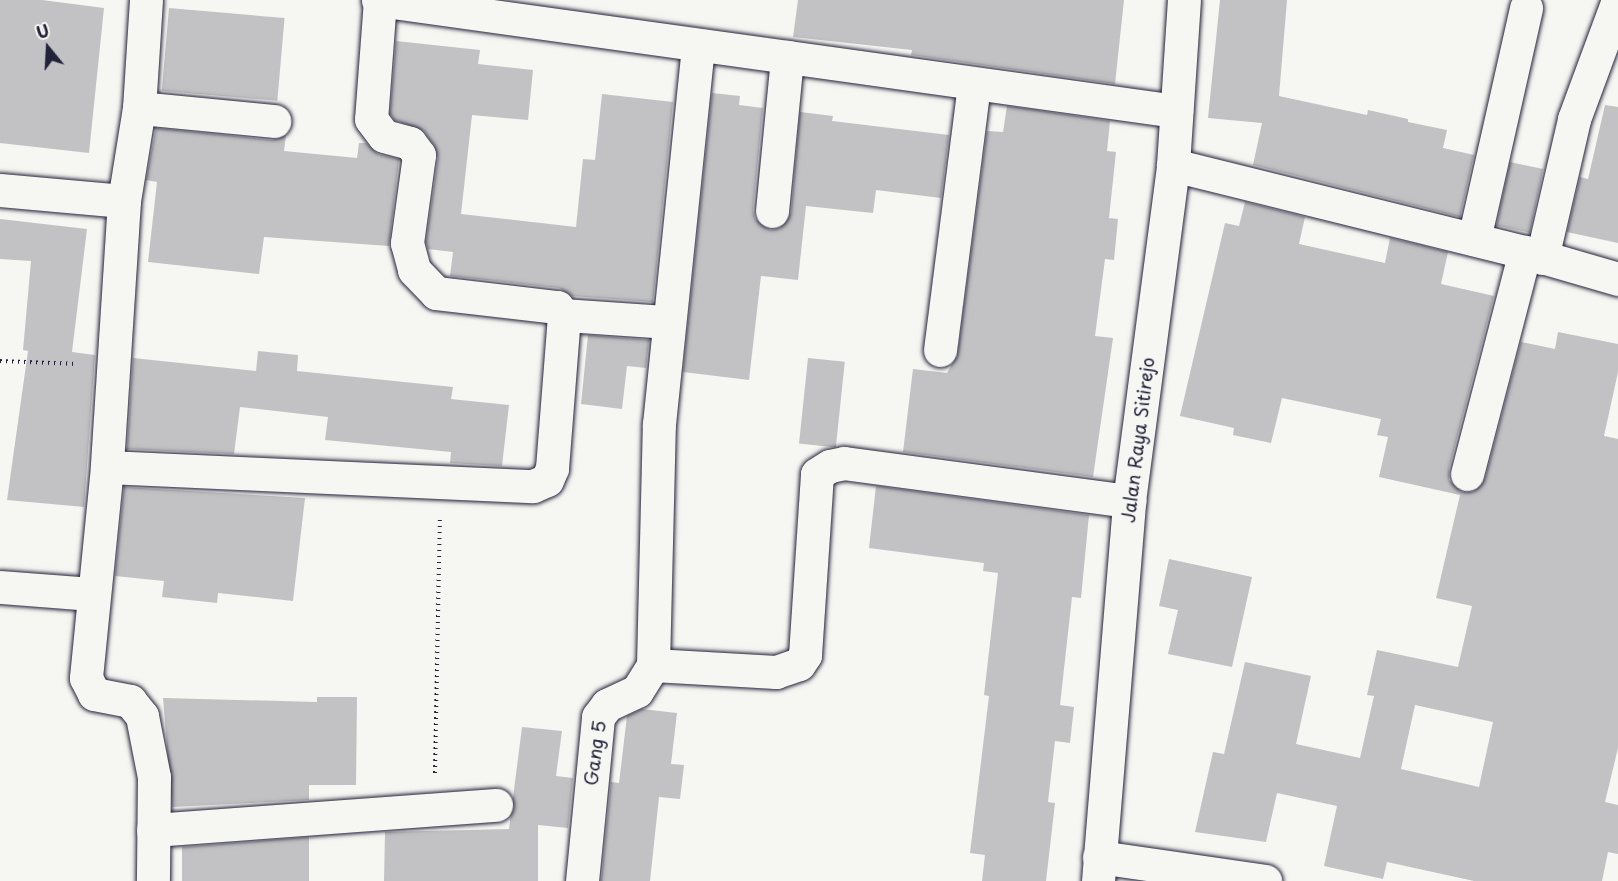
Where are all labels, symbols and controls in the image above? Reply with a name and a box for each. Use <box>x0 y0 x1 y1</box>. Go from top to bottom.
north arrow <box>18 18 78 78</box>
text: U <box>33 18 52 44</box>
street label: Jalan Raya Sitirejo <box>1117 356 1159 524</box>
street label: Gang 5 <box>580 720 610 786</box>

